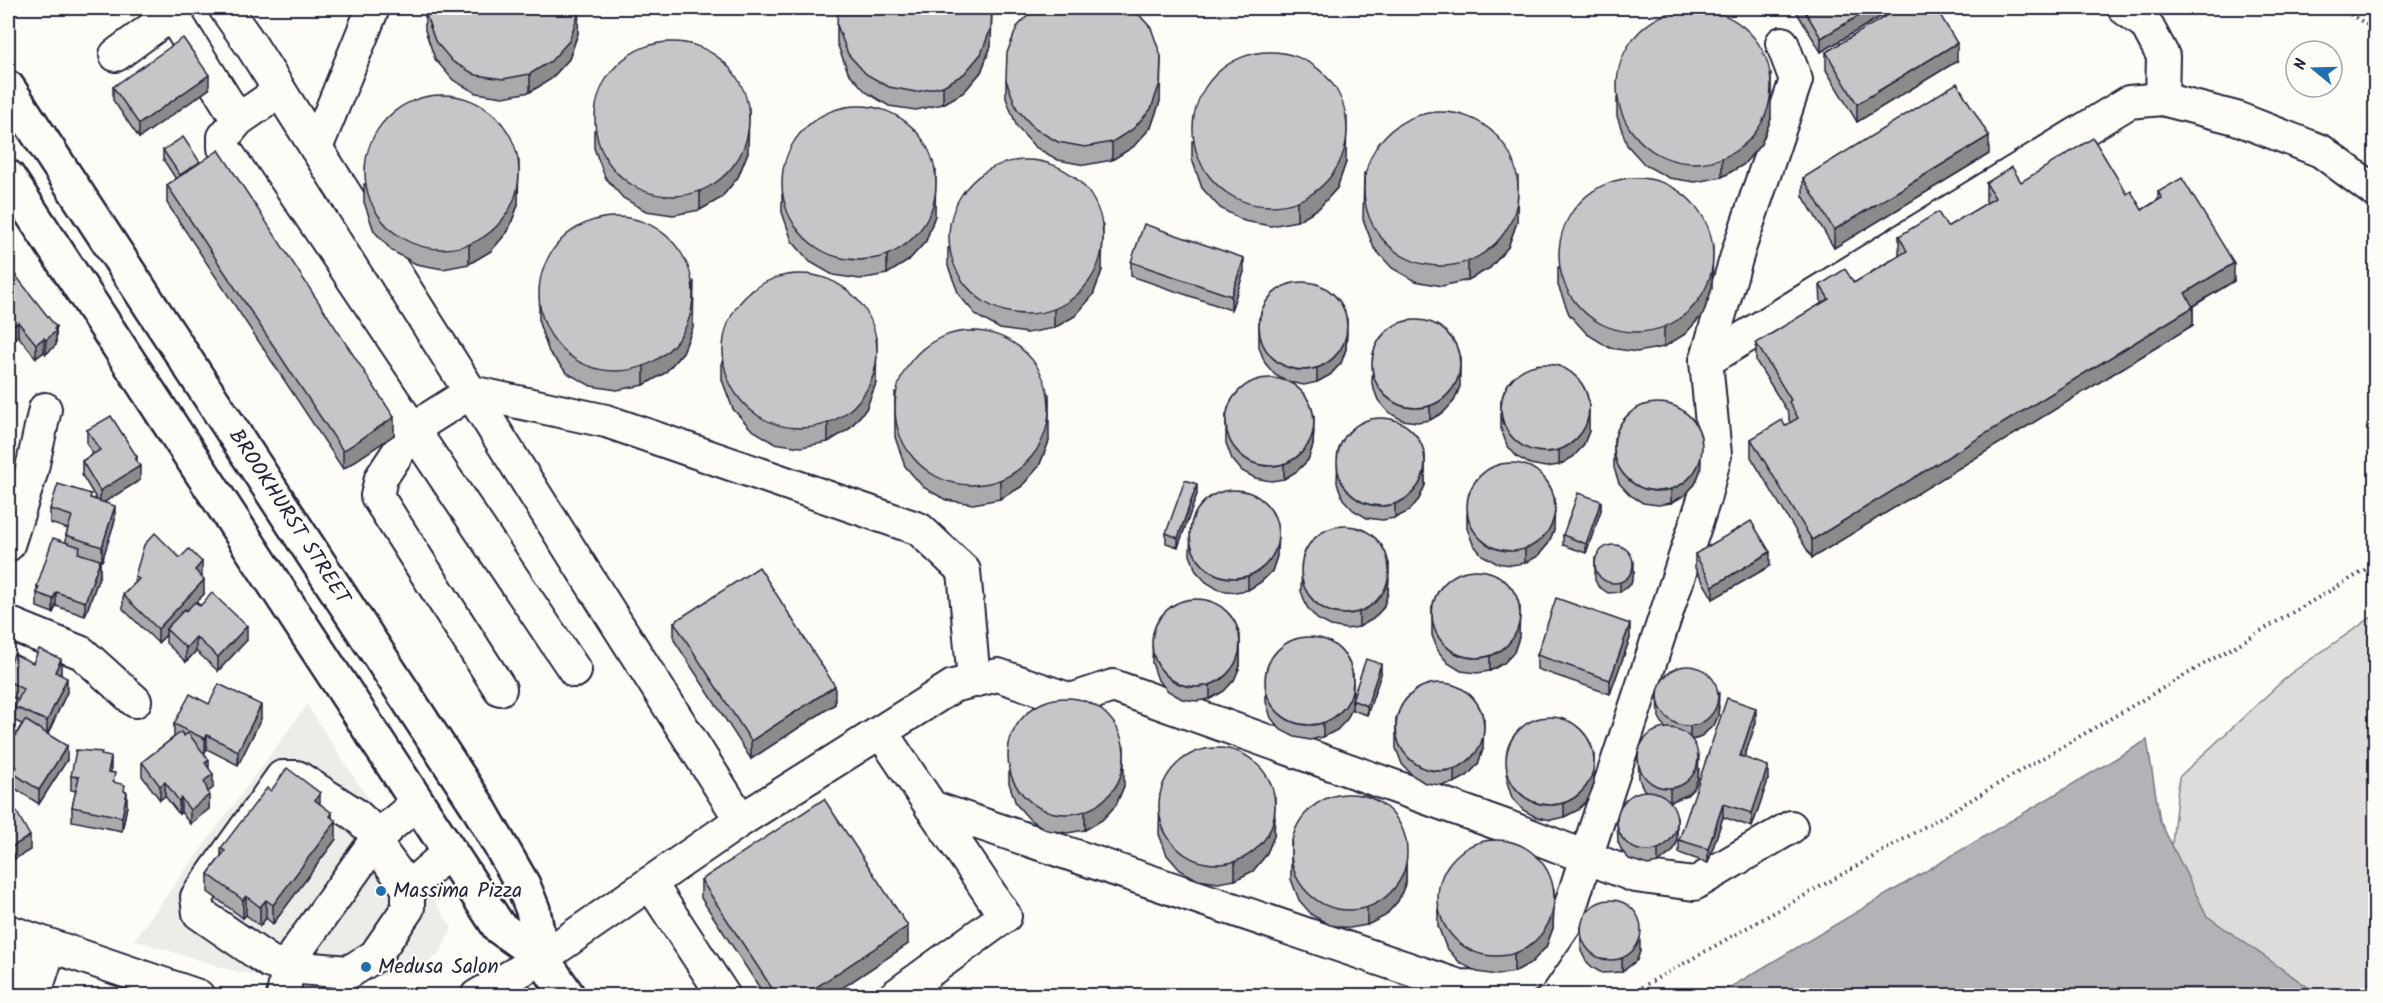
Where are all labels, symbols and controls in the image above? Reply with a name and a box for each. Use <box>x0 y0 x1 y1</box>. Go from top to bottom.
north arrow <box>2284 39 2344 99</box>
text: N <box>2288 56 2315 73</box>
street label: BROOKHURST STREET <box>220 422 359 613</box>
place label: Massima Pizza <box>393 875 522 908</box>
marker: Massima Pizza <box>374 884 388 898</box>
place label: Medusa Salon <box>378 951 499 984</box>
marker: Medusa Salon <box>359 960 373 974</box>

